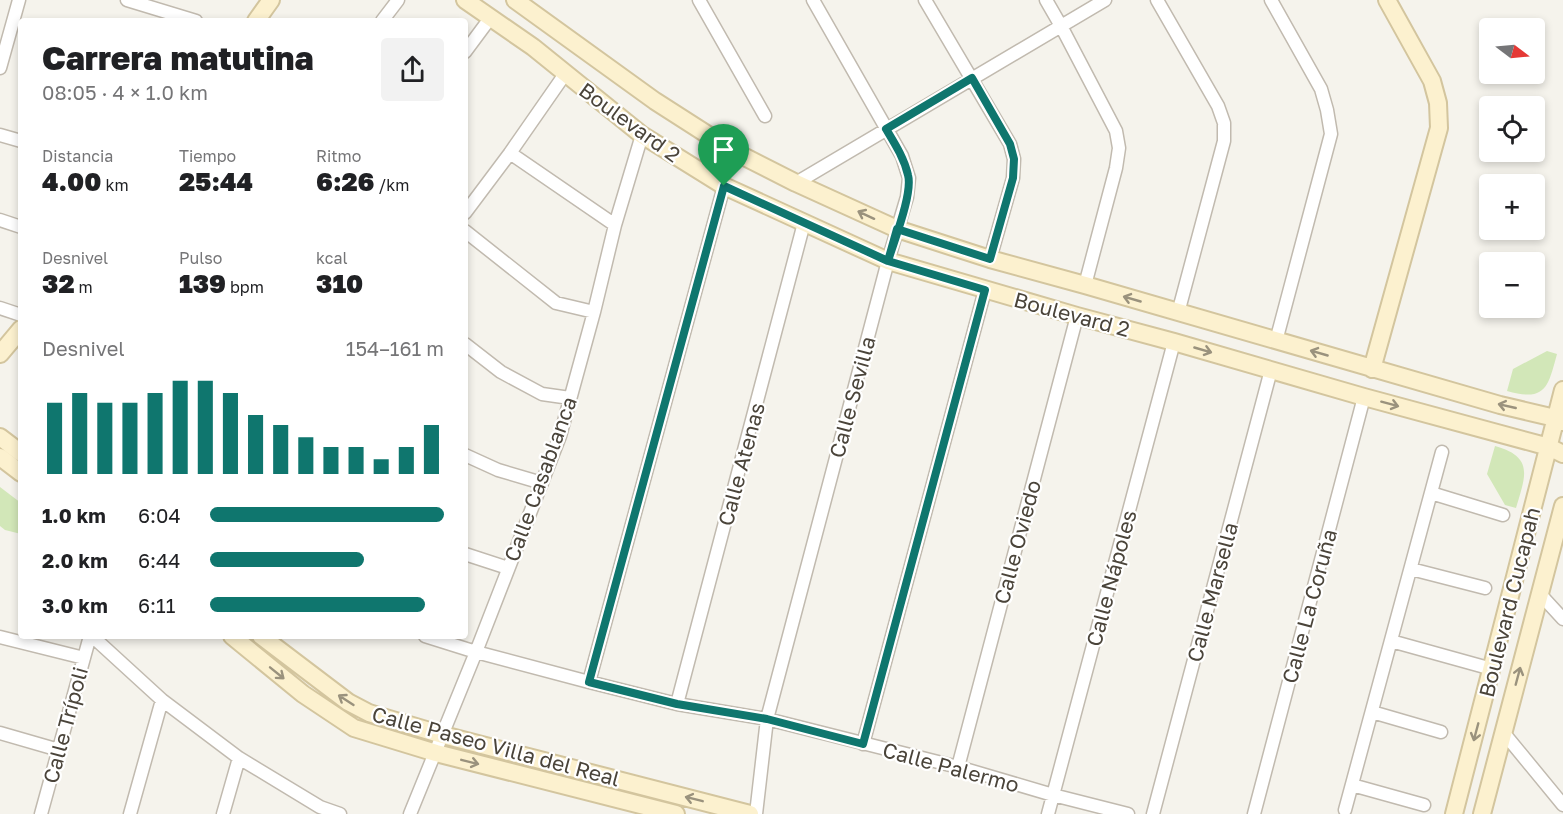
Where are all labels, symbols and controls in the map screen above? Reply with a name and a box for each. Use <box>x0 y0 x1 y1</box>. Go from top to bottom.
north arrow <box>1479 18 1545 84</box>
map controls <box>1479 18 1545 318</box>
text: Carrera matutina <box>42 38 314 77</box>
button: share <box>381 38 444 101</box>
street label: Boulevard 2 <box>574 77 686 167</box>
text: 08:05 · 4 × 1.0 km <box>42 80 208 104</box>
button: locate <box>1479 96 1545 162</box>
pin <box>698 124 749 186</box>
icon: arrive <box>707 133 740 166</box>
text: Distancia <box>42 146 113 166</box>
text: Tiempo <box>179 146 236 166</box>
text: Ritmo <box>316 146 361 166</box>
text: 4.00 <box>42 166 101 197</box>
text: 25:44 <box>179 166 253 197</box>
text: 6:26 <box>316 166 375 197</box>
button: + <box>1479 174 1545 240</box>
text: km <box>101 175 129 195</box>
text: /km <box>375 175 409 195</box>
one-way arrow <box>858 208 876 220</box>
text: Desnivel <box>42 248 108 268</box>
text: Pulso <box>179 248 222 268</box>
text: kcal <box>316 248 348 268</box>
button: − <box>1479 252 1545 318</box>
text: 32 <box>42 268 75 299</box>
text: 139 <box>179 268 226 299</box>
text: 310 <box>316 268 363 299</box>
text: m <box>75 277 93 297</box>
text: bpm <box>226 277 264 297</box>
street label: Boulevard 2 <box>1011 286 1133 342</box>
one-way arrow <box>1123 293 1142 304</box>
street label: Calle Sevilla <box>823 333 881 461</box>
text: Desnivel <box>42 336 125 360</box>
text: 154–161 m <box>346 336 444 360</box>
one-way arrow <box>1193 345 1212 356</box>
one-way arrow <box>1310 347 1329 359</box>
street label: Calle Casablanca <box>498 393 582 565</box>
one-way arrow <box>1380 399 1399 411</box>
street label: Calle Atenas <box>712 400 770 528</box>
one-way arrow <box>1498 400 1517 412</box>
street label: Calle Oviedo <box>988 477 1046 607</box>
text: 1.0 km <box>42 503 106 527</box>
text: 6:04 <box>138 503 181 527</box>
street label: Boulevard Cucapah <box>1473 504 1545 700</box>
street label: Calle Nápoles <box>1080 507 1142 649</box>
street label: Calle Marsella <box>1181 519 1243 665</box>
street label: Calle La Coruña <box>1276 526 1342 686</box>
text: 2.0 km <box>42 548 108 572</box>
text: 6:44 <box>138 548 181 572</box>
text: 3.0 km <box>42 593 108 617</box>
text: 6:11 <box>138 593 176 617</box>
street label: Calle Trípoli <box>37 664 93 786</box>
one-way arrow <box>269 666 285 679</box>
one-way arrow <box>1513 667 1525 686</box>
one-way arrow <box>337 693 354 706</box>
street label: Calle Paseo Villa del Real <box>369 700 623 792</box>
one-way arrow <box>1469 722 1481 741</box>
street label: Calle Palermo <box>880 736 1022 798</box>
one-way arrow <box>460 757 479 769</box>
one-way arrow <box>685 793 704 805</box>

